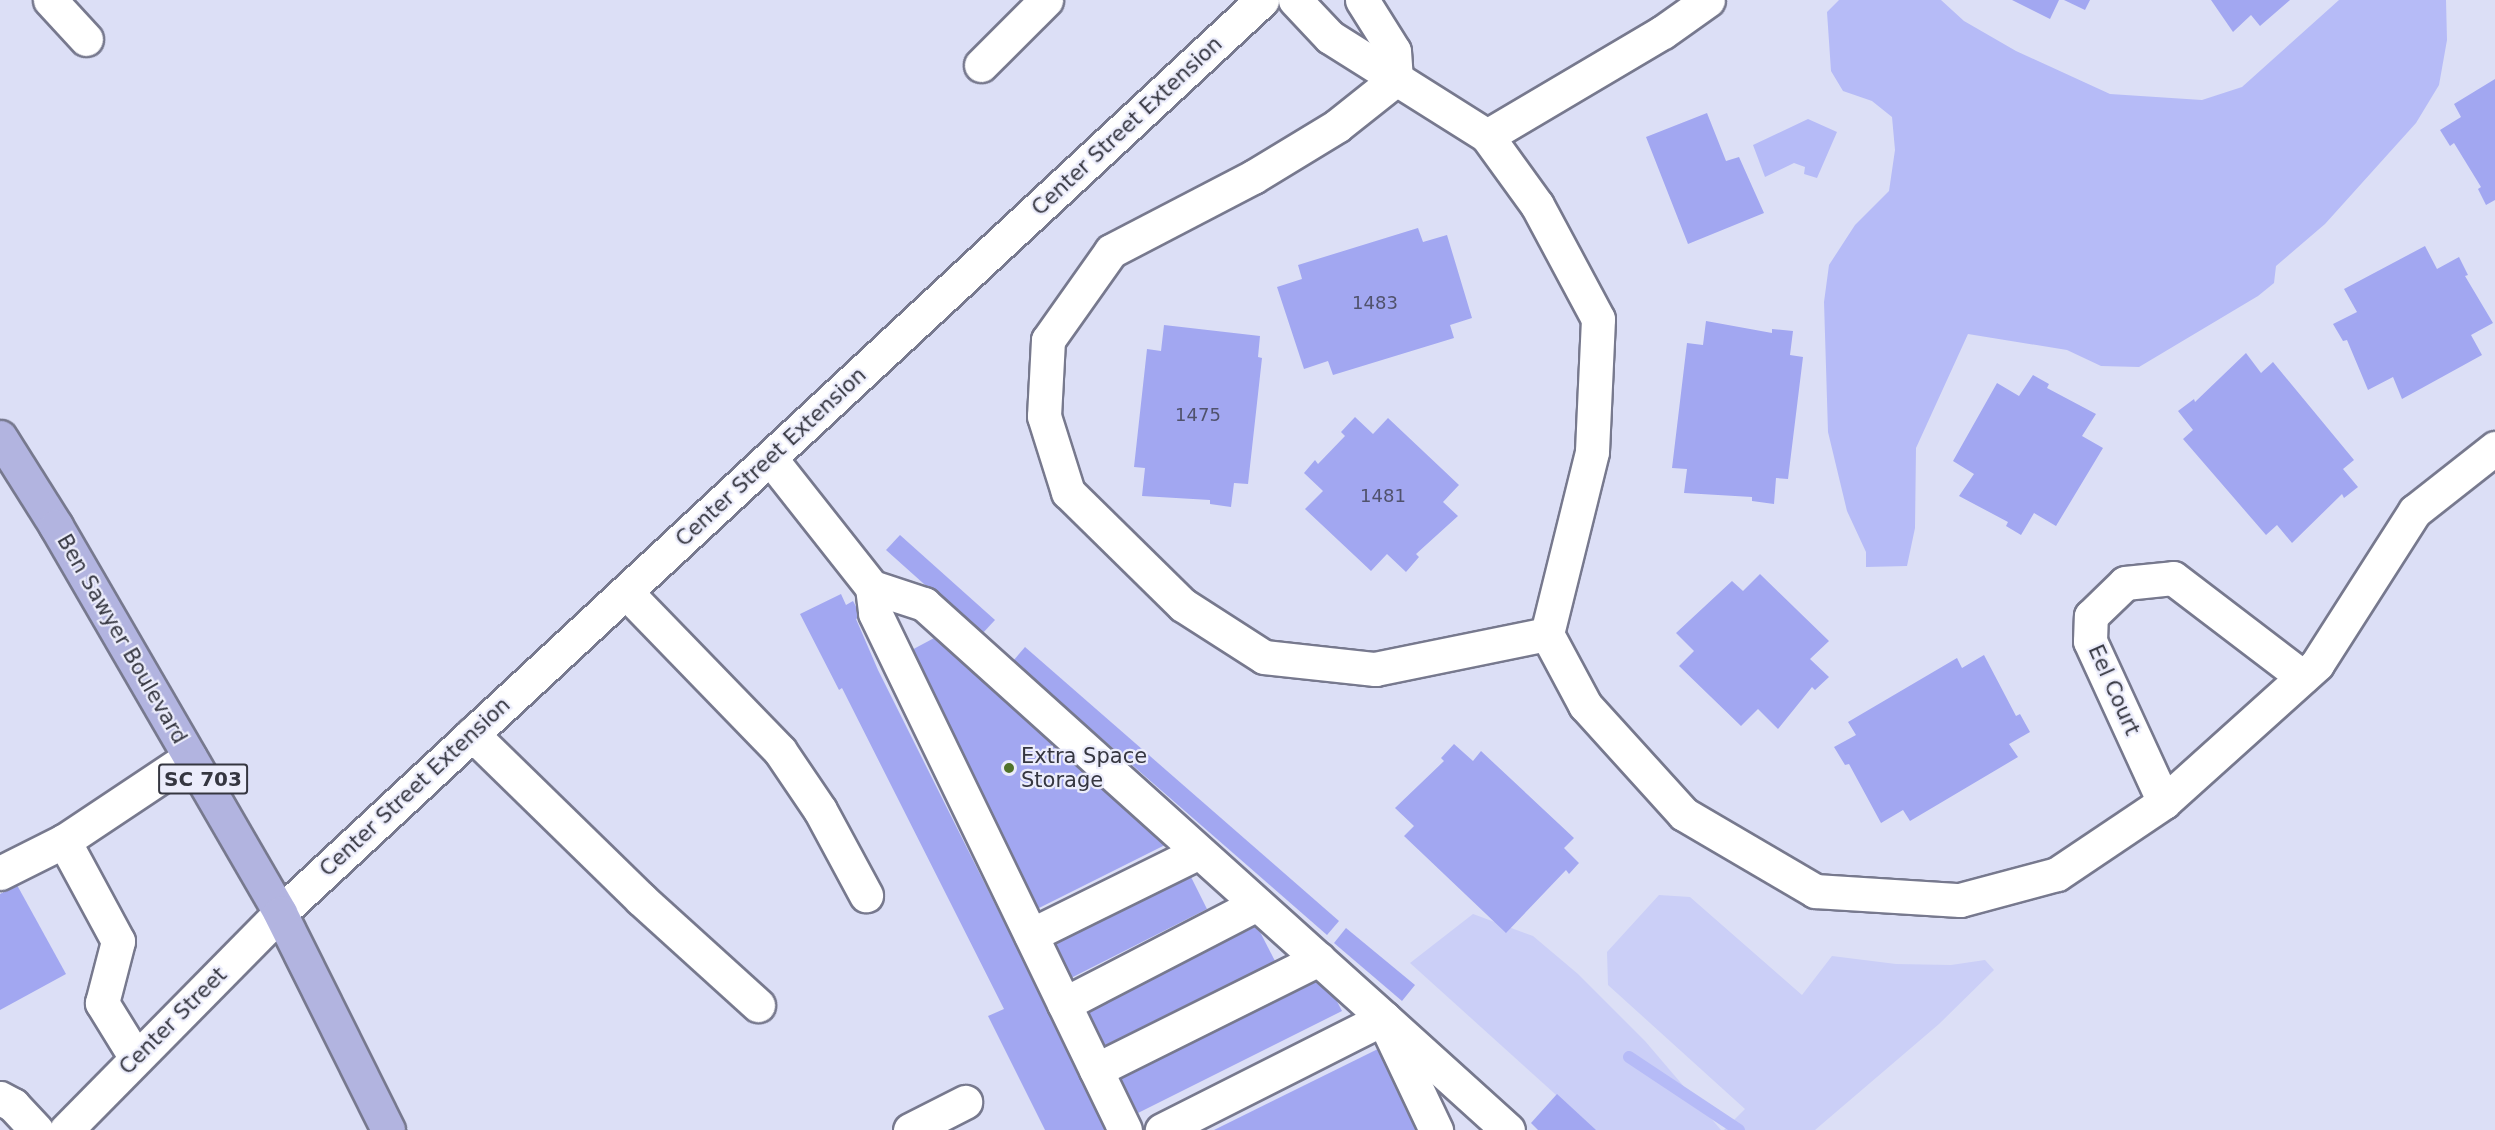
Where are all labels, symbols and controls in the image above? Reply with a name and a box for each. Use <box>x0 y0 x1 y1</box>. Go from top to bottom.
street label: Center Street Extension <box>1027 31 1227 221</box>
house number: 1483 <box>1352 292 1398 314</box>
street label: Center Street Extension <box>671 362 871 552</box>
house number: 1475 <box>1175 404 1221 426</box>
house number: 1481 <box>1360 485 1406 507</box>
street label: Ben Sawyer Boulevard <box>52 530 192 748</box>
street label: Eel Court <box>2083 641 2145 739</box>
street label: Center Street Extension <box>315 692 515 882</box>
place label: Extra Space Storage <box>1021 743 1147 793</box>
marker: Extra Space Storage <box>1002 761 1016 775</box>
road number: SC 703 <box>158 762 248 796</box>
street label: Center Street <box>114 962 232 1080</box>

